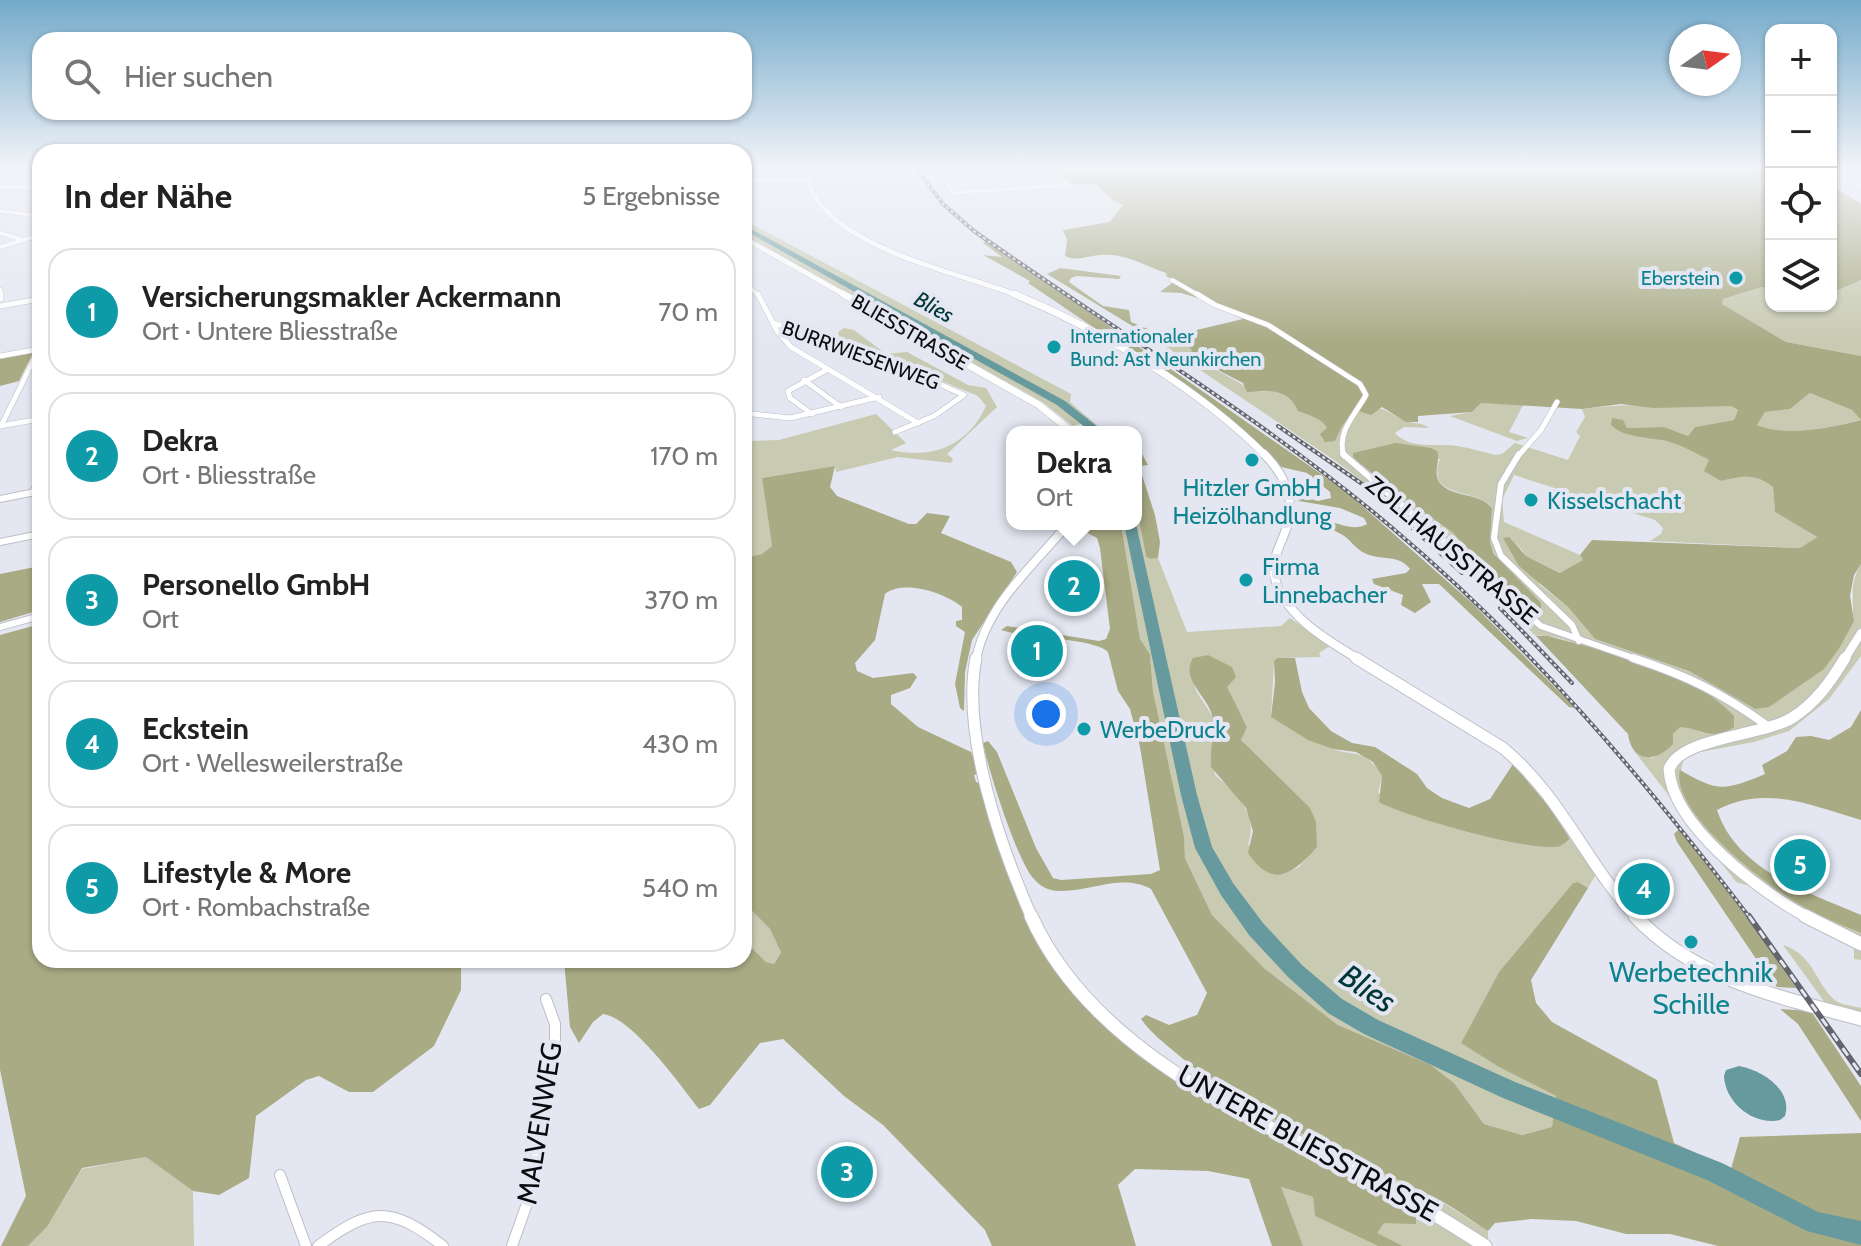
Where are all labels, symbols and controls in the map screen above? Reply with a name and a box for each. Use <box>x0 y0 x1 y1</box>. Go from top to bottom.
north arrow <box>1669 24 1741 96</box>
map controls <box>1765 24 1837 312</box>
button: + <box>1765 24 1837 96</box>
search box <box>32 32 752 120</box>
icon: search <box>60 54 104 98</box>
text: Hier suchen <box>124 58 273 95</box>
button: − <box>1765 96 1837 168</box>
button: locate <box>1765 168 1837 240</box>
text: In der Nähe <box>64 175 232 217</box>
text: 5 Ergebnisse <box>582 180 720 212</box>
button: layers <box>1765 240 1837 312</box>
place label: Eberstein <box>1641 266 1720 290</box>
marker: Eberstein <box>1727 269 1745 287</box>
text: Versicherungsmakler Ackermann <box>142 278 562 315</box>
water label: Blies <box>910 285 959 329</box>
street label: BLIESSTRASSE <box>847 289 973 375</box>
text: 1 <box>87 296 97 328</box>
text: 70 m <box>658 296 718 328</box>
text: Ort · Untere Bliesstraße <box>142 315 398 347</box>
street label: BURRWIESENWEG <box>779 315 943 395</box>
place label: Internationaler Bund: Ast Neunkirchen <box>1070 324 1261 371</box>
marker: Internationaler Bund: Ast Neunkirchen <box>1045 338 1063 356</box>
text: Dekra <box>142 422 218 459</box>
popup <box>1006 426 1142 530</box>
text: 2 <box>85 440 99 472</box>
text: 170 m <box>650 440 718 472</box>
text: Dekra <box>1036 444 1112 481</box>
marker: Hitzler GmbH Heizölhandlung <box>1243 451 1261 469</box>
text: Ort · Bliesstraße <box>142 459 316 491</box>
street label: ZOLLHAUSSTRASSE <box>1360 470 1544 630</box>
place label: Hitzler GmbH Heizölhandlung <box>1173 473 1332 530</box>
text: Ort <box>1036 481 1073 513</box>
place label: Kisselschacht <box>1547 486 1681 515</box>
marker: Kisselschacht <box>1522 491 1540 509</box>
place label: Firma Linnebacher <box>1262 552 1387 609</box>
pin: 2 <box>1048 556 1100 616</box>
text: Personello GmbH <box>142 566 370 603</box>
marker: Firma Linnebacher <box>1237 571 1255 589</box>
text: 3 <box>85 584 99 616</box>
text: 370 m <box>644 584 718 616</box>
text: Ort <box>142 603 179 635</box>
pin: 1 <box>1011 621 1063 681</box>
your location <box>1026 694 1066 734</box>
text: Eckstein <box>142 710 249 747</box>
place label: WerbeDruck <box>1100 715 1226 744</box>
marker: WerbeDruck <box>1075 720 1093 738</box>
text: 4 <box>84 728 100 760</box>
text: 430 m <box>642 728 718 760</box>
text: Ort · Wellesweilerstraße <box>142 747 403 779</box>
pin: 5 <box>1774 835 1826 895</box>
text: Lifestyle & More <box>142 854 351 891</box>
pin: 4 <box>1618 859 1670 919</box>
text: 5 <box>85 872 99 904</box>
text: 540 m <box>642 872 718 904</box>
text: Ort · Rombachstraße <box>142 891 370 923</box>
marker: Werbetechnik Schille <box>1682 933 1700 951</box>
water label: Blies <box>1332 955 1404 1021</box>
place label: Werbetechnik Schille <box>1609 955 1774 1021</box>
street label: MALVENWEG <box>509 1039 569 1207</box>
street label: UNTERE BLIESSTRASSE <box>1172 1057 1444 1229</box>
pin: 3 <box>821 1142 873 1202</box>

